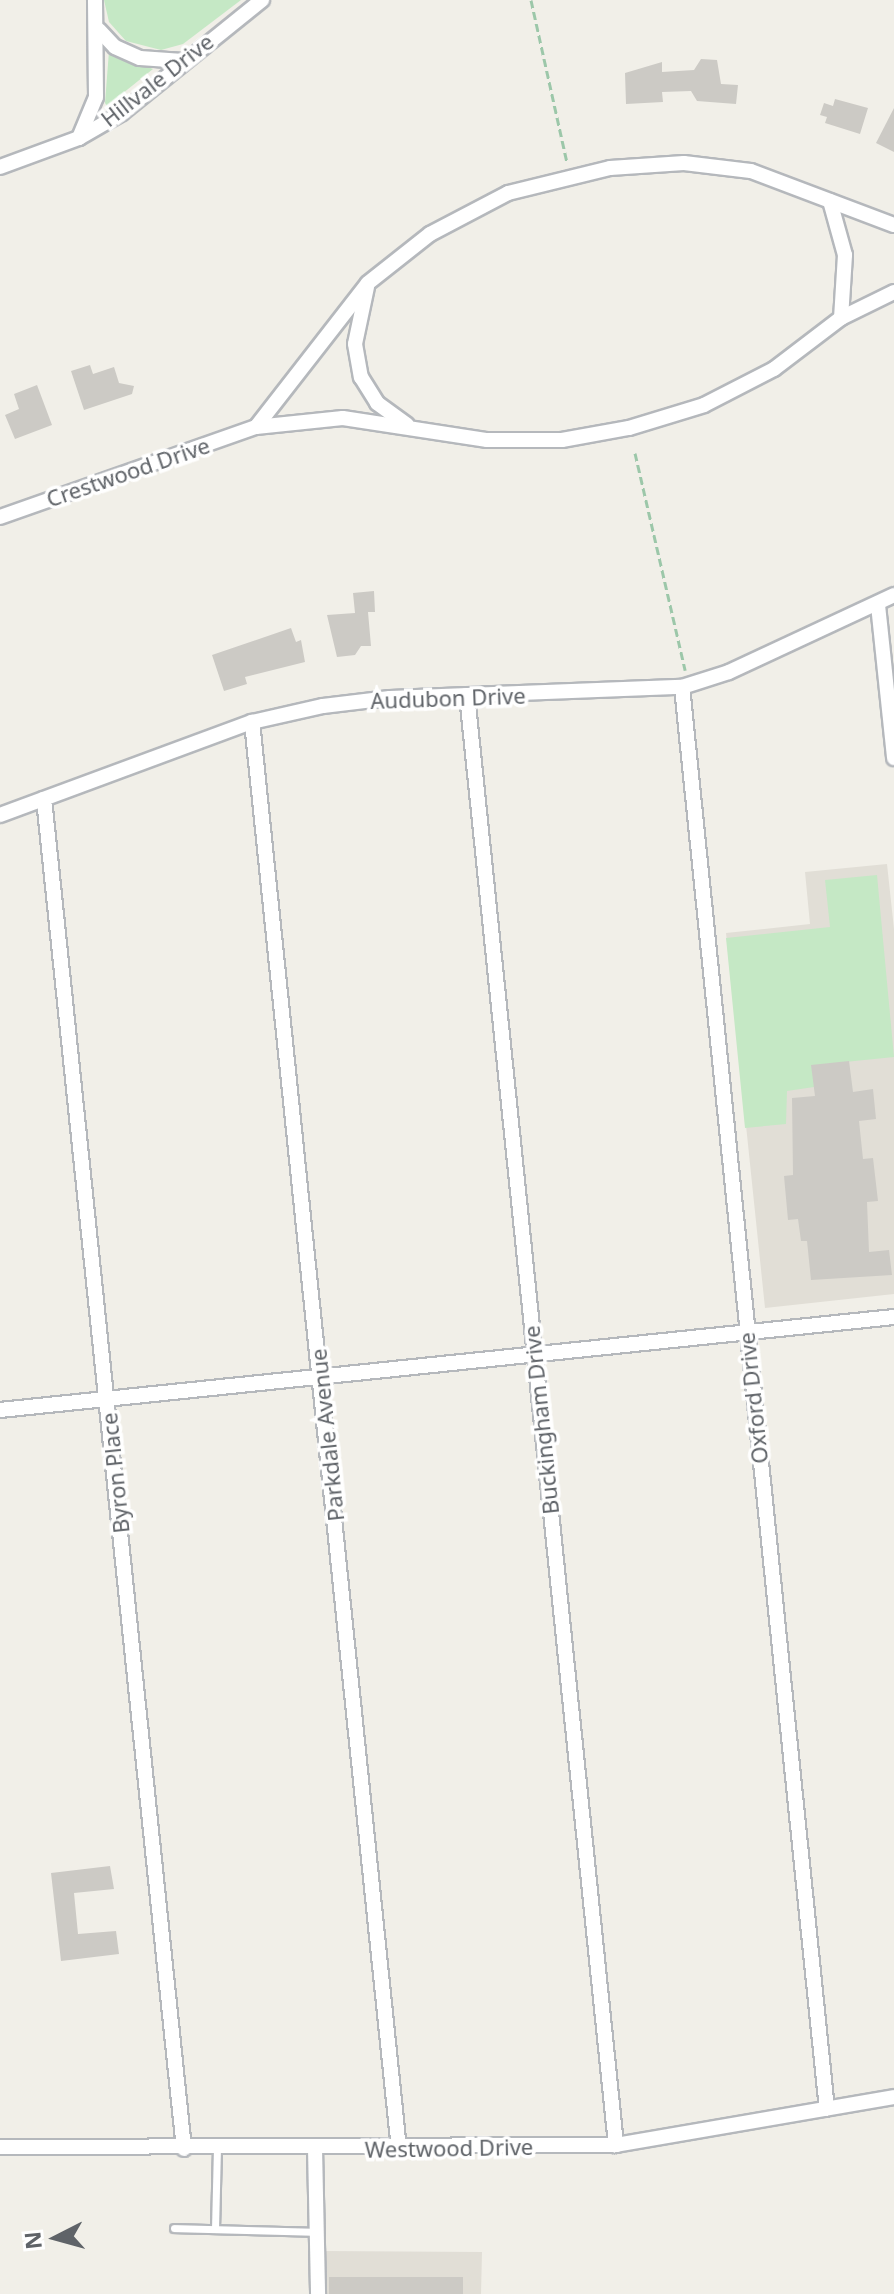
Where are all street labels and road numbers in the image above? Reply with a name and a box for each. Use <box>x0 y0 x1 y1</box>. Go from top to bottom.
street label: Hillvale Drive <box>96 28 218 132</box>
street label: Crestwood Drive <box>43 432 213 512</box>
street label: Audubon Drive <box>370 682 526 714</box>
street label: Buckingham Drive <box>518 1324 564 1516</box>
street label: Oxford Drive <box>733 1331 773 1465</box>
street label: Parkdale Avenue <box>305 1347 349 1523</box>
street label: Byron Place <box>96 1411 134 1535</box>
street label: Westwood Drive <box>365 2133 533 2163</box>

